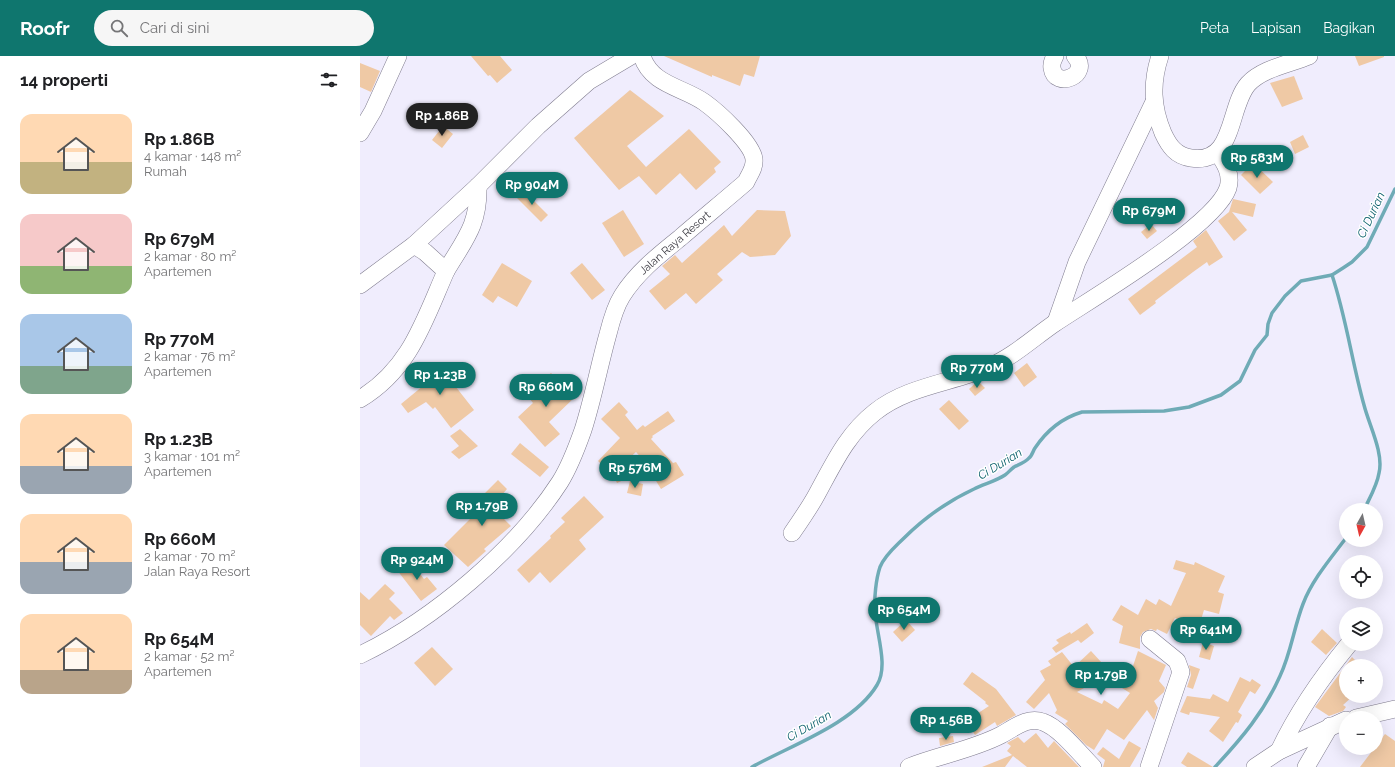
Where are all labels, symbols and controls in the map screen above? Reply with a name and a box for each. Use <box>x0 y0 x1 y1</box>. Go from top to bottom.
search box <box>94 10 374 46</box>
text: Roofr <box>20 17 70 39</box>
icon: search <box>108 17 130 39</box>
text: Cari di sini <box>140 19 209 37</box>
text: Peta <box>1200 20 1229 36</box>
text: Lapisan <box>1251 20 1301 36</box>
text: Bagikan <box>1323 20 1375 36</box>
icon: filters <box>318 69 340 91</box>
text: 14 properti <box>20 70 108 90</box>
pin: Rp 1.86B <box>401 103 483 137</box>
text: Rp 1.86B <box>415 108 469 123</box>
text: Rp 1.86B <box>144 129 214 149</box>
icon: home <box>52 130 100 178</box>
pin: Rp 583M <box>1220 145 1294 179</box>
text: 4 kamar · 148 m² <box>144 149 241 164</box>
text: Rp 583M <box>1230 150 1284 165</box>
text: Rumah <box>144 164 187 179</box>
pin: Rp 904M <box>495 172 569 206</box>
text: Rp 904M <box>505 177 559 192</box>
water label: Ci Durian <box>1354 190 1388 240</box>
pin: Rp 679M <box>1112 198 1186 232</box>
text: Rp 679M <box>1122 203 1176 218</box>
street label: Jalan Raya Resort <box>637 208 713 277</box>
text: Rp 679M <box>144 229 215 249</box>
icon: home <box>52 230 100 278</box>
text: 2 kamar · 80 m² <box>144 249 236 264</box>
text: Apartemen <box>144 264 212 279</box>
text: Rp 770M <box>144 329 214 349</box>
icon: home <box>52 330 100 378</box>
text: 2 kamar · 76 m² <box>144 349 236 364</box>
pin: Rp 770M <box>940 355 1014 389</box>
text: Rp 770M <box>950 360 1004 375</box>
pin: Rp 1.23B <box>399 362 481 396</box>
text: Apartemen <box>144 364 212 379</box>
text: Rp 1.23B <box>414 367 466 382</box>
pin: Rp 660M <box>509 374 583 408</box>
text: Rp 660M <box>519 379 573 394</box>
text: Rp 1.23B <box>144 429 213 449</box>
icon: home <box>52 430 100 478</box>
water label: Ci Durian <box>975 445 1025 483</box>
text: 3 kamar · 101 m² <box>144 449 240 464</box>
pin: Rp 576M <box>598 455 672 489</box>
text: Rp 576M <box>608 460 662 475</box>
text: Apartemen <box>144 464 212 479</box>
pin: Rp 1.79B <box>441 493 523 527</box>
text: Rp 1.79B <box>456 498 508 513</box>
north arrow <box>1339 503 1383 547</box>
map controls <box>1339 503 1383 755</box>
text: Rp 660M <box>144 529 216 549</box>
icon: home <box>52 530 100 578</box>
pin: Rp 924M <box>380 547 454 581</box>
text: 2 kamar · 70 m² <box>144 549 236 564</box>
text: Rp 924M <box>390 552 444 567</box>
button: locate <box>1339 555 1383 599</box>
text: Jalan Raya Resort <box>144 564 250 579</box>
pin: Rp 654M <box>867 597 941 631</box>
text: Rp 654M <box>877 602 931 617</box>
button: layers <box>1339 607 1383 651</box>
pin: Rp 641M <box>1169 617 1243 651</box>
text: Rp 641M <box>1180 622 1232 637</box>
text: Rp 654M <box>144 629 214 649</box>
icon: home <box>52 630 100 678</box>
text: 2 kamar · 52 m² <box>144 649 235 664</box>
button: + <box>1339 659 1383 703</box>
pin: Rp 1.79B <box>1060 662 1142 696</box>
text: Apartemen <box>144 664 212 679</box>
text: Rp 1.79B <box>1075 667 1127 682</box>
pin: Rp 1.56B <box>905 707 987 741</box>
water label: Ci Durian <box>784 708 834 744</box>
button: − <box>1339 711 1383 755</box>
text: Rp 1.56B <box>919 712 973 727</box>

